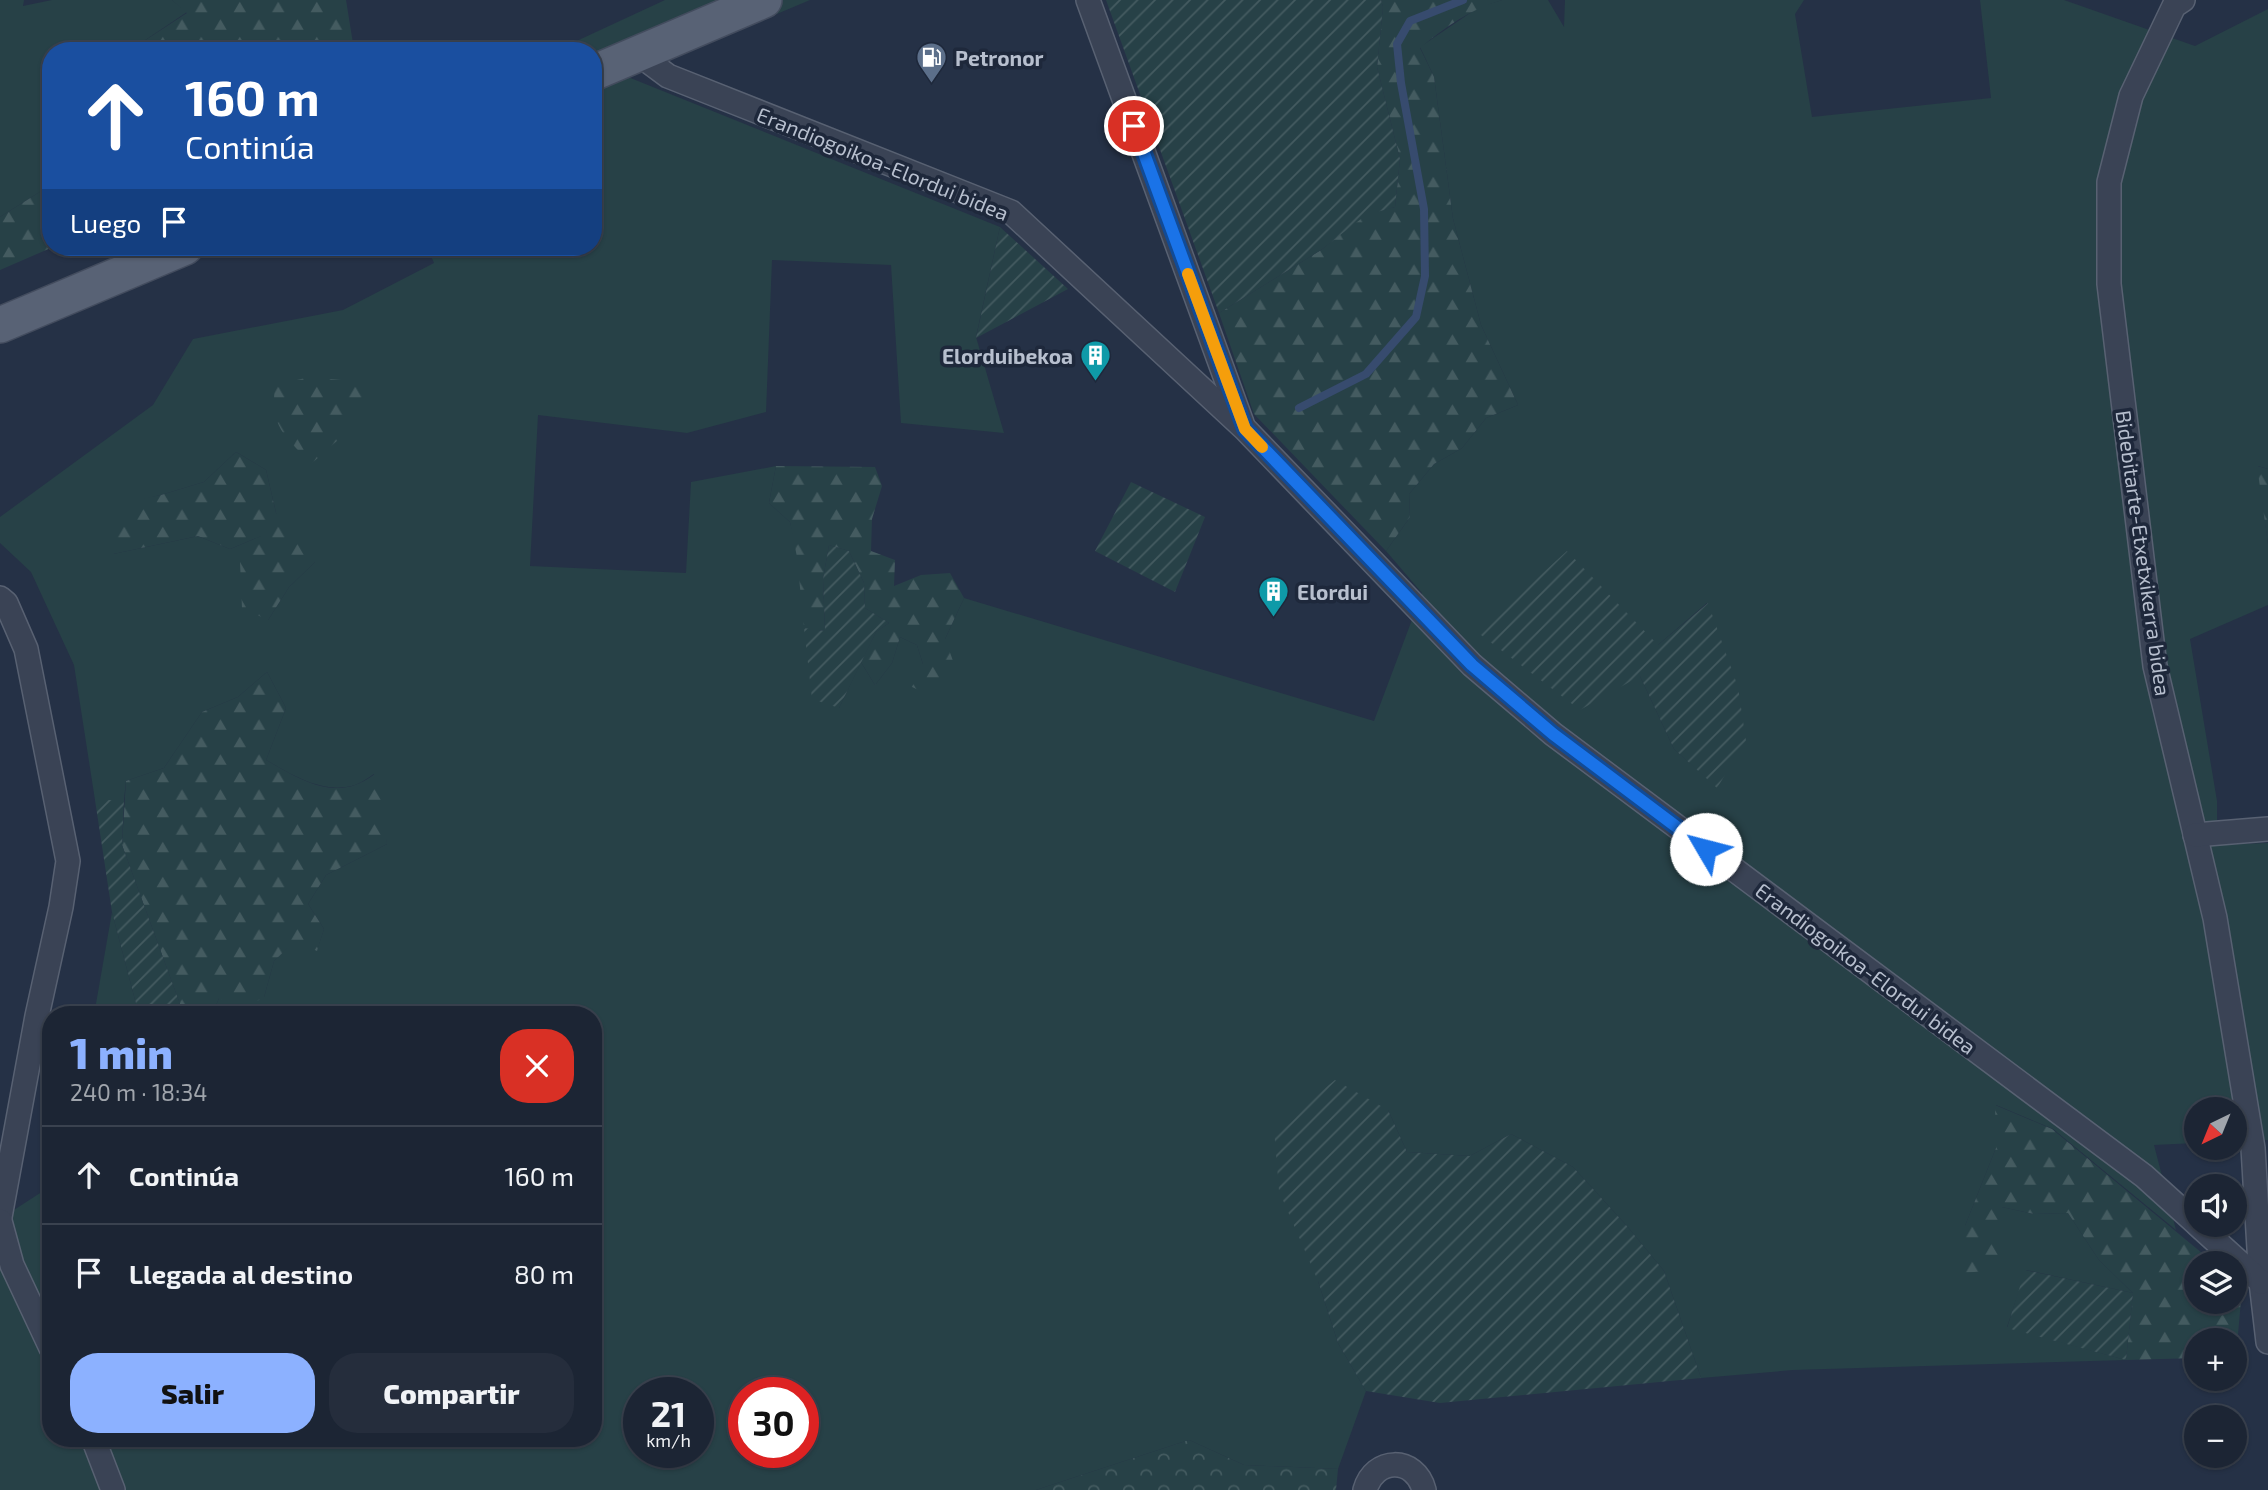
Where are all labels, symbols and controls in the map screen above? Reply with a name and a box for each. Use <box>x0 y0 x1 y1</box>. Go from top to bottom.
fuel station icon: Petronor <box>915 40 949 84</box>
place label: Petronor <box>955 45 1044 70</box>
text: 160 m <box>185 67 320 126</box>
icon: ahead <box>70 70 161 161</box>
pin <box>1104 96 1164 156</box>
street label: Erandiogoikoa-Elordui bidea <box>754 101 1012 225</box>
icon: arrive <box>1115 107 1153 145</box>
text: Continúa <box>185 127 315 165</box>
icon: arrive <box>155 203 193 241</box>
text: Luego <box>70 207 141 238</box>
building icon: Elorduibekoa <box>1079 338 1113 382</box>
place label: Elorduibekoa <box>942 343 1073 368</box>
street label: Bidebitarte-Etxetxikerra bidea <box>2112 409 2176 697</box>
building icon: Elordui <box>1257 574 1291 618</box>
place label: Elordui <box>1297 579 1368 604</box>
position arrow <box>1669 812 1743 886</box>
street label: Erandiogoikoa-Elordui bidea <box>1751 877 1981 1059</box>
text: 1 min <box>70 1027 173 1077</box>
button: close <box>500 1029 574 1103</box>
text: 240 m · 18:34 <box>70 1078 207 1106</box>
north arrow <box>2184 1097 2247 1160</box>
map controls <box>2184 1097 2247 1468</box>
icon: ahead <box>70 1156 108 1194</box>
text: Continúa <box>129 1160 239 1191</box>
text: 160 m <box>505 1160 574 1191</box>
button: sound <box>2184 1174 2247 1237</box>
button: layers <box>2184 1251 2247 1314</box>
icon: arrive <box>70 1254 108 1292</box>
text: Llegada al destino <box>129 1258 353 1289</box>
text: 80 m <box>514 1258 574 1289</box>
button: + <box>2184 1328 2247 1391</box>
button: Salir <box>70 1353 315 1433</box>
button: Compartir <box>329 1353 574 1433</box>
speed limit sign: 30 <box>728 1377 819 1468</box>
text: 21 <box>651 1392 686 1434</box>
button: − <box>2184 1405 2247 1468</box>
text: km/h <box>646 1429 691 1451</box>

